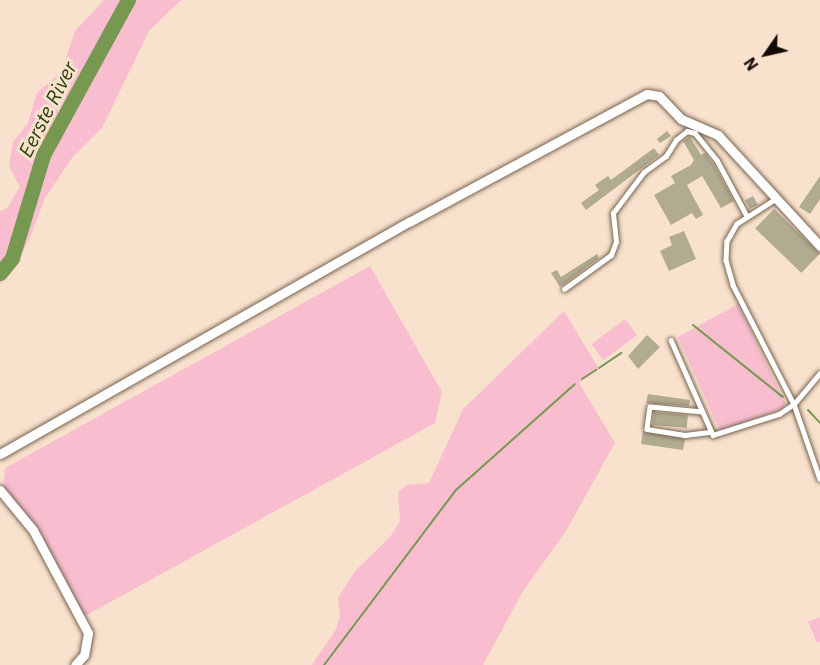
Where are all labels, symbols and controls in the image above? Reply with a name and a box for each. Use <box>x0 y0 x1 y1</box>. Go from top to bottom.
north arrow <box>736 24 796 84</box>
text: N <box>740 54 763 74</box>
water label: Eerste River <box>13 57 81 161</box>

